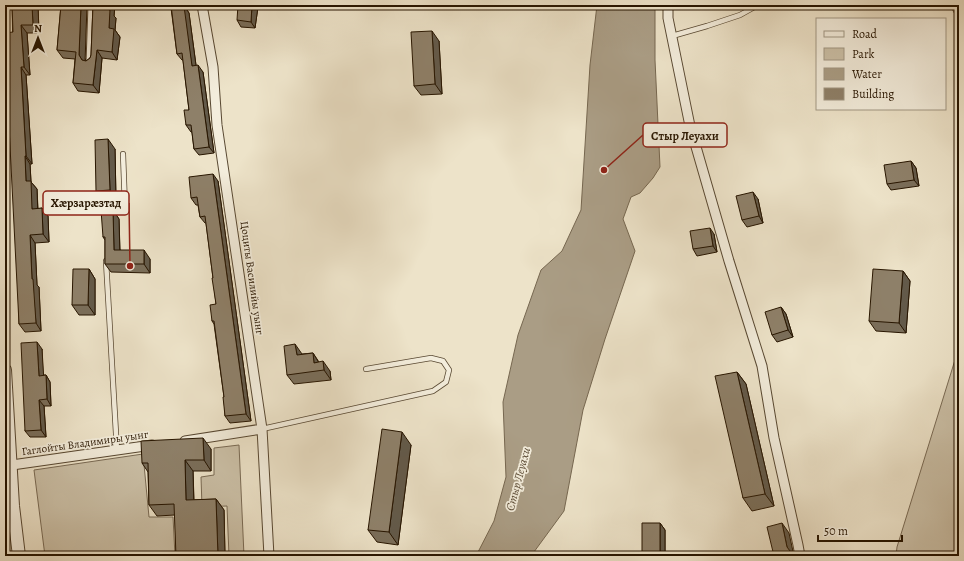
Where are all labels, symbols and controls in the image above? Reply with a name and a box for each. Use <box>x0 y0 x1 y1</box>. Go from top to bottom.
north arrow <box>18 18 58 58</box>
legend <box>816 18 946 110</box>
text: N <box>34 21 42 36</box>
text: Road <box>852 26 878 42</box>
text: Park <box>852 46 875 62</box>
text: Water <box>851 66 882 82</box>
text: Building <box>852 86 894 102</box>
callout: Стыр Леуахи <box>643 123 727 147</box>
text: Стыр Леуахи <box>651 128 719 144</box>
callout: Хæрзарæзтад <box>43 191 129 215</box>
text: Хæрзарæзтад <box>51 195 121 211</box>
street label: Цоциты Василийы уынг <box>237 220 267 336</box>
street label: Гаглойты Владимиры уынг <box>21 427 150 459</box>
water label: Стыр Леуахи <box>502 446 534 512</box>
scale bar <box>818 517 902 543</box>
text: 50 m <box>824 523 848 539</box>

